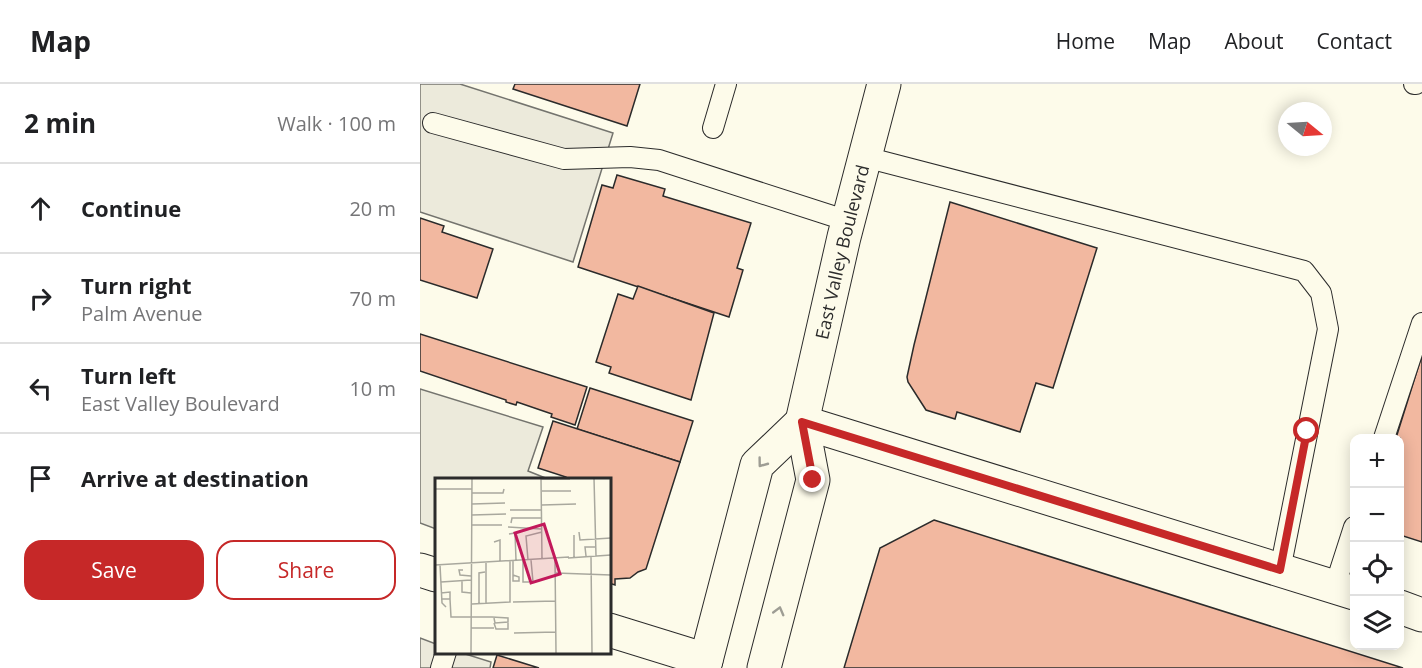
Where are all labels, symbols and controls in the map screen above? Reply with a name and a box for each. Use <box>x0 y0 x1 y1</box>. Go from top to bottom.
text: Map <box>30 22 91 60</box>
text: Home <box>1056 27 1115 55</box>
text: Map <box>1148 27 1191 55</box>
text: About <box>1224 27 1284 55</box>
text: Contact <box>1317 27 1392 55</box>
north arrow <box>1278 102 1332 156</box>
text: 2 min <box>24 105 96 141</box>
text: Walk · 100 m <box>277 110 396 137</box>
street label: East Valley Boulevard <box>809 162 874 342</box>
icon: ahead <box>24 192 57 225</box>
text: Continue <box>81 193 181 223</box>
text: 20 m <box>349 195 396 222</box>
text: Turn right <box>81 270 192 300</box>
icon: right <box>24 282 57 315</box>
text: 70 m <box>349 285 396 312</box>
text: Palm Avenue <box>81 300 203 327</box>
text: Turn left <box>81 360 176 390</box>
icon: left <box>24 372 57 405</box>
text: 10 m <box>349 375 396 402</box>
text: East Valley Boulevard <box>81 390 280 417</box>
route start <box>1293 417 1319 443</box>
map controls <box>1350 434 1404 650</box>
button: + <box>1350 434 1404 488</box>
one-way arrow <box>758 456 769 467</box>
icon: arrive <box>24 462 57 495</box>
text: Arrive at destination <box>81 463 309 493</box>
route end <box>799 466 825 492</box>
inset map <box>435 478 610 653</box>
button: − <box>1350 488 1404 542</box>
button: Save <box>24 540 204 600</box>
button: Share <box>216 540 396 600</box>
button: locate <box>1350 542 1404 596</box>
button: layers <box>1350 596 1404 650</box>
one-way arrow <box>771 607 784 617</box>

